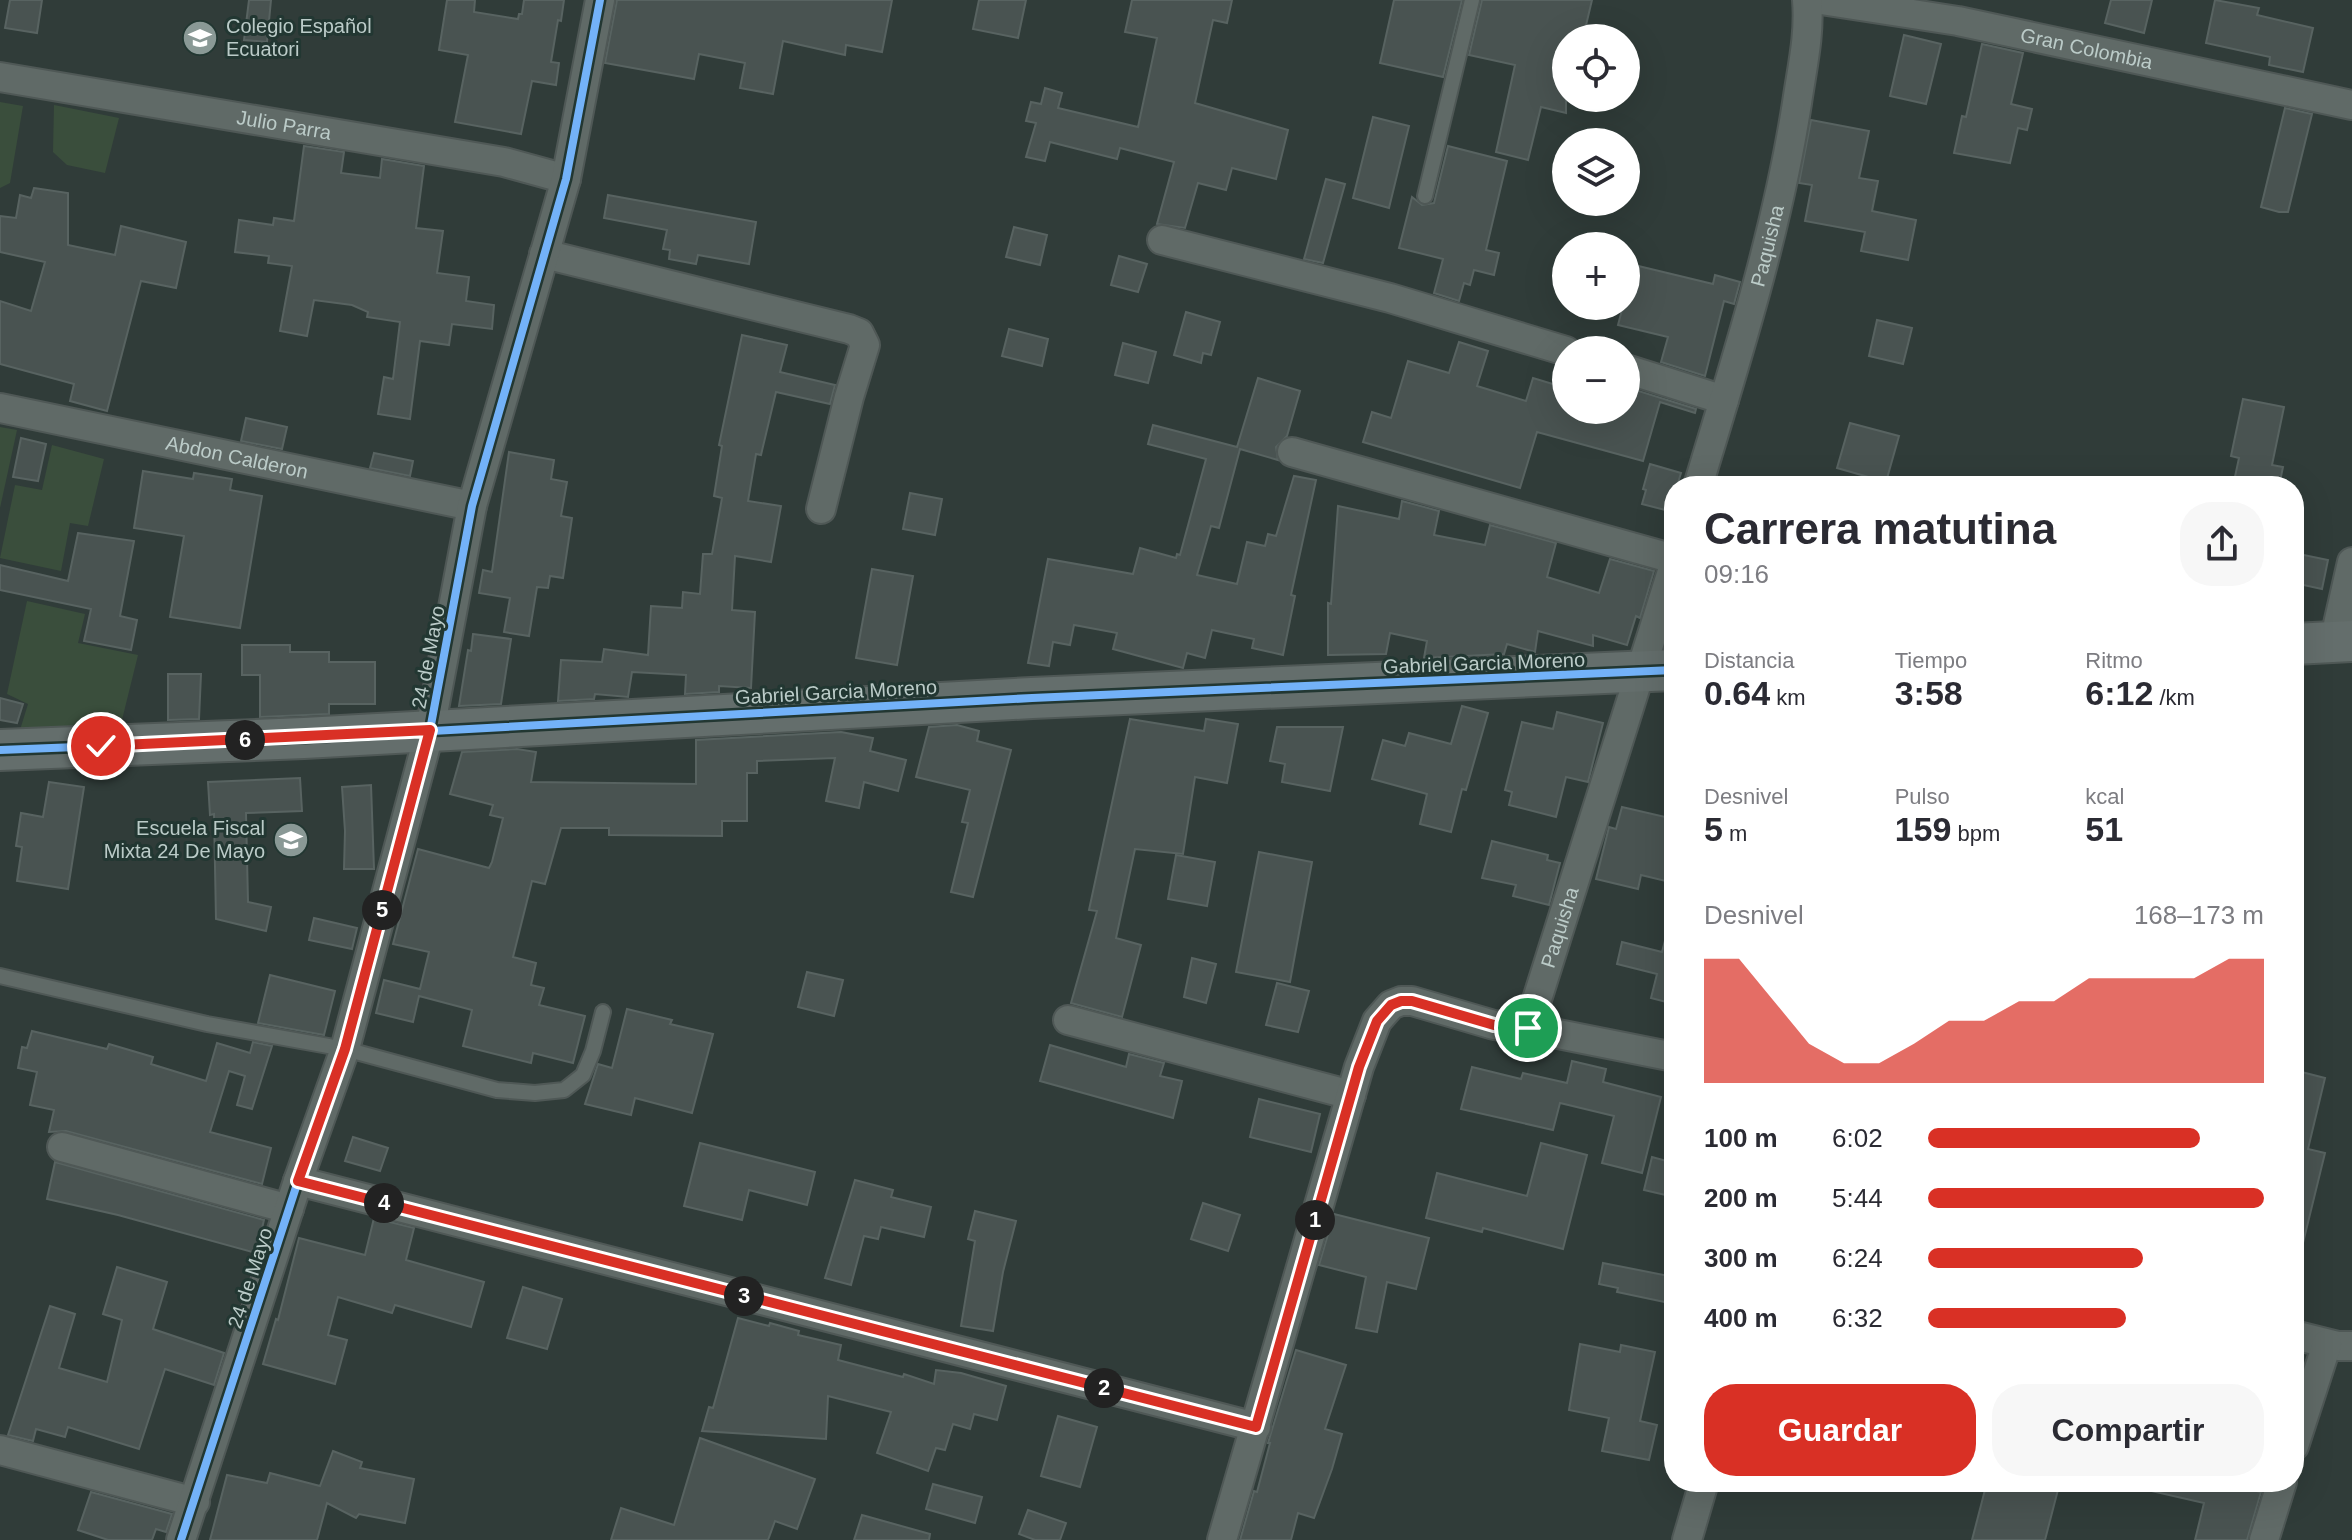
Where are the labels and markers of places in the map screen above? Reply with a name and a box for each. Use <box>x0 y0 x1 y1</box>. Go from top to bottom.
place label: Colegio Español Ecuatori <box>226 15 372 60</box>
school or university icon: Colegio Español Ecuatori <box>181 19 219 57</box>
pin <box>67 712 135 780</box>
pin: 6 <box>225 720 265 760</box>
place label: Escuela Fiscal Mixta 24 De Mayo <box>104 817 265 862</box>
school or university icon: Escuela Fiscal Mixta 24 De Mayo <box>272 821 310 859</box>
pin: 5 <box>362 890 402 930</box>
pin <box>1494 994 1562 1062</box>
pin: 4 <box>364 1183 404 1223</box>
pin: 1 <box>1295 1200 1335 1240</box>
pin: 3 <box>724 1276 764 1316</box>
pin: 2 <box>1084 1368 1124 1408</box>

